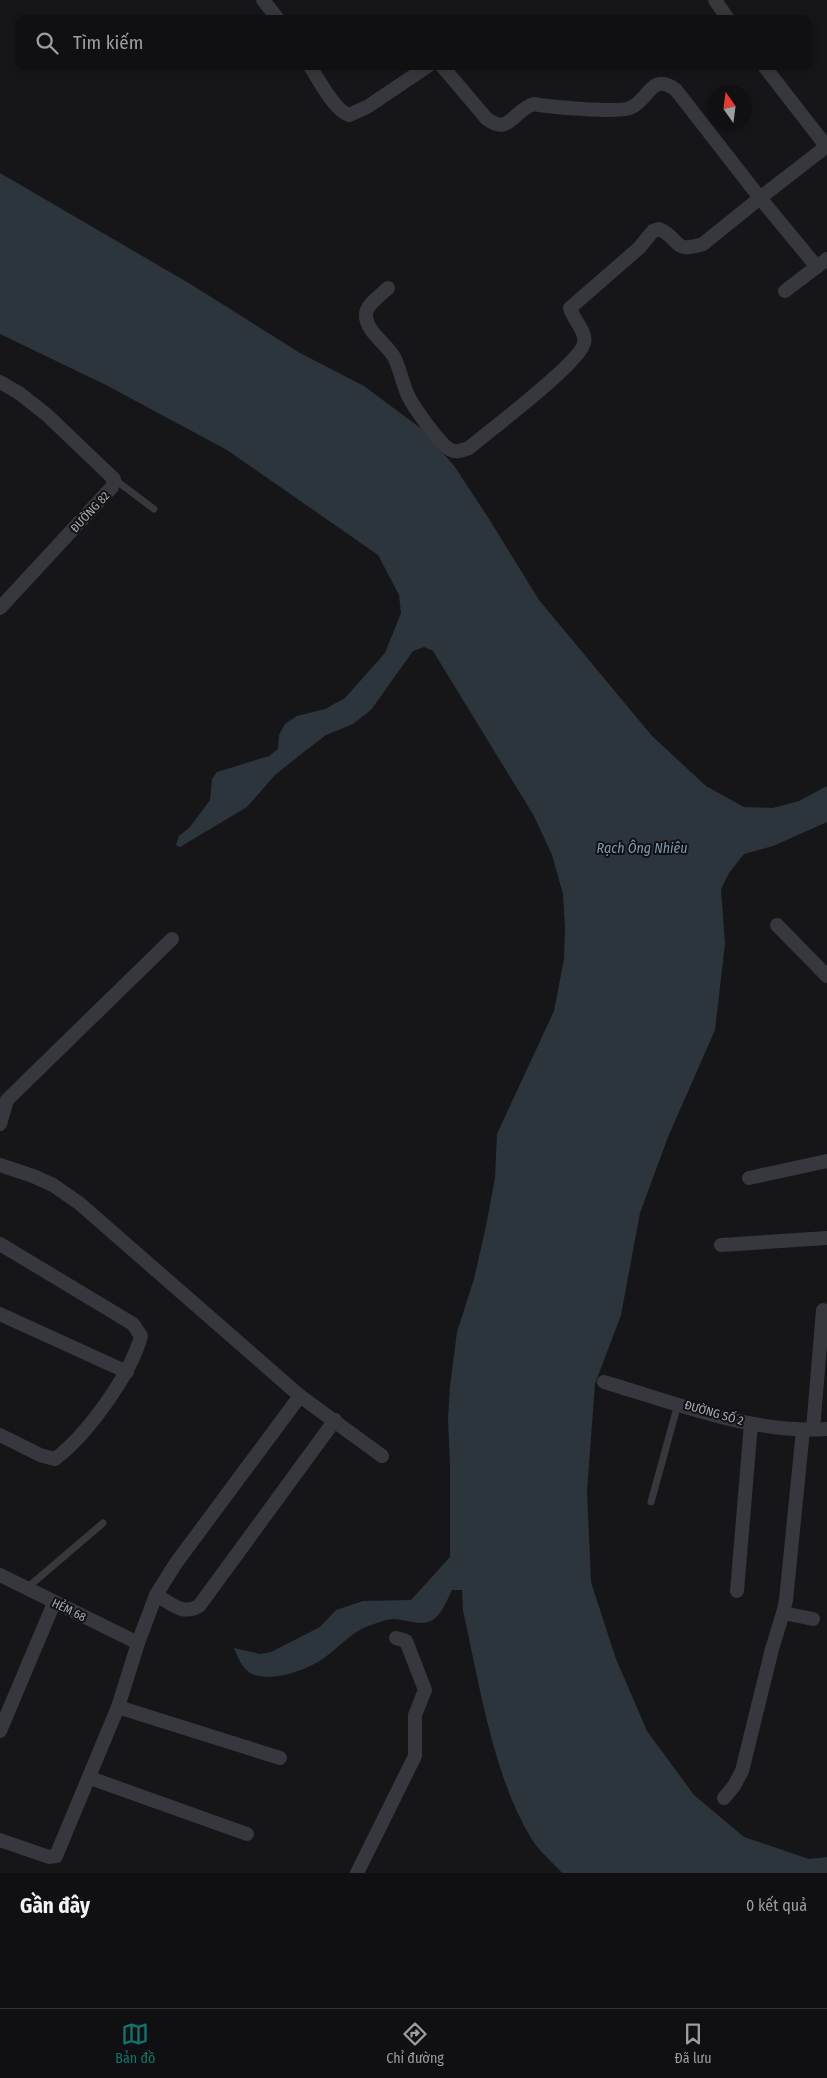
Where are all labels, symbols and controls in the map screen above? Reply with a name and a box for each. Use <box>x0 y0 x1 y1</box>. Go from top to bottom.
search box <box>15 15 812 70</box>
icon: search <box>33 29 61 57</box>
text: Tìm kiếm <box>73 31 143 54</box>
north arrow <box>707 85 752 130</box>
street label: ĐƯỜNG 82 <box>67 488 112 535</box>
water label: Rạch Ông Nhiêu <box>597 839 688 857</box>
street label: ĐƯỜNG SỐ 2 <box>683 1395 746 1428</box>
street label: HẺM 68 <box>50 1594 89 1624</box>
text: Gần đây <box>20 1893 90 1919</box>
text: 0 kết quả <box>746 1896 807 1915</box>
tab: Bản đồ <box>115 2020 155 2067</box>
tab: Chỉ đường <box>386 2020 444 2067</box>
tab: Đã lưu <box>675 2020 712 2067</box>

